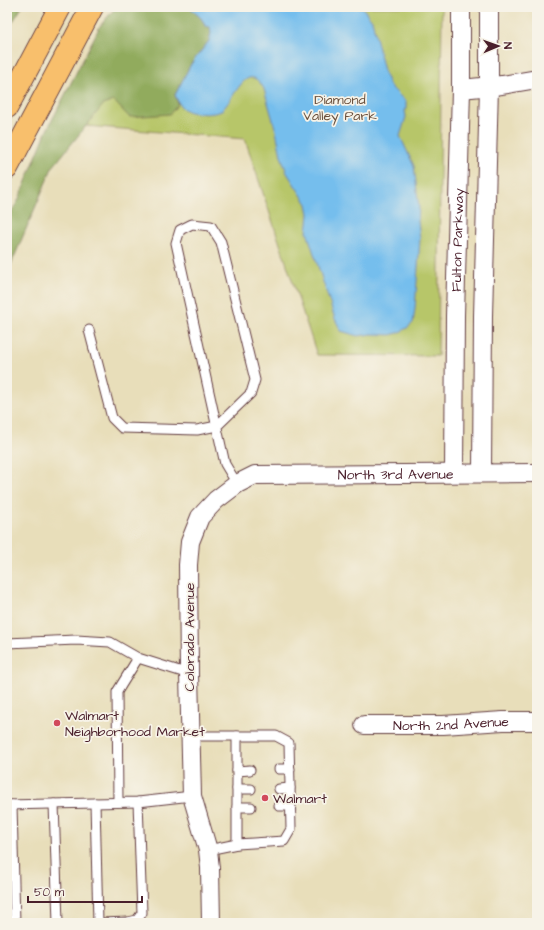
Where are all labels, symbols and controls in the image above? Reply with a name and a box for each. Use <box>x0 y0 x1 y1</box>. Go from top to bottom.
north arrow <box>478 26 518 66</box>
text: N <box>500 42 515 49</box>
park label: Diamond Valley Park <box>303 90 377 126</box>
street label: Fulton Parkway <box>447 188 469 292</box>
street label: North 3rd Avenue <box>338 465 454 485</box>
street label: Colorado Avenue <box>180 582 200 691</box>
place label: Walmart Neighborhood Market <box>65 706 205 742</box>
street label: North 2nd Avenue <box>393 712 509 736</box>
marker: Walmart Neighborhood Market <box>52 718 62 728</box>
place label: Walmart <box>273 789 327 809</box>
marker: Walmart <box>260 793 270 803</box>
scale bar <box>28 878 142 904</box>
text: 50 m <box>34 884 65 901</box>

